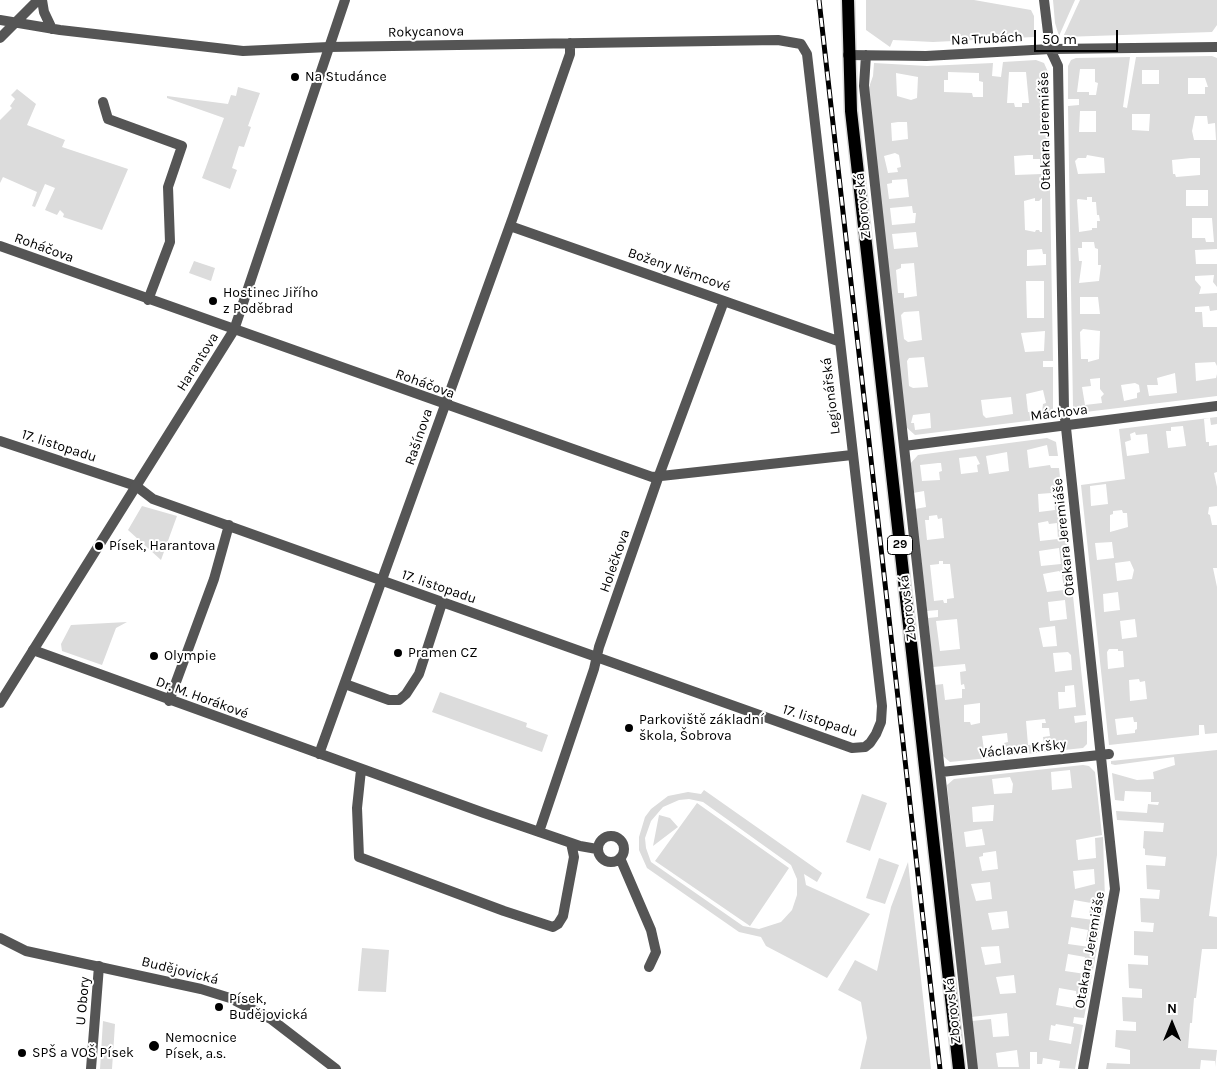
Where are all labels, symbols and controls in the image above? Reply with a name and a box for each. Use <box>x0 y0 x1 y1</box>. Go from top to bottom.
scale bar <box>1037 20 1121 52</box>
street label: Rokycanova <box>388 23 464 41</box>
street label: Na Trubách <box>951 29 1023 49</box>
text: 50 m <box>1042 30 1077 48</box>
place label: Na Studánce <box>305 69 387 85</box>
marker: Na Studánce <box>289 71 301 83</box>
street label: Otakara Jeremiáše <box>1036 72 1054 190</box>
street label: Zborovská <box>851 172 875 240</box>
street label: Roháčova <box>12 230 76 266</box>
street label: Boženy Němcové <box>625 245 733 295</box>
place label: Hostinec Jiřího z Poděbrad <box>223 285 318 318</box>
marker: Hostinec Jiřího z Poděbrad <box>207 295 219 307</box>
street label: Harantova <box>173 330 223 394</box>
street label: Legionářská <box>818 356 844 436</box>
street label: Roháčova <box>393 366 457 402</box>
street label: Máchova <box>1029 401 1089 425</box>
street label: Rašínova <box>402 407 436 467</box>
street label: 17. listopadu <box>19 426 99 466</box>
street label: Otakara Jeremiáše <box>1049 477 1079 597</box>
street label: Holečkova <box>596 527 634 595</box>
road number: 29 <box>888 536 912 554</box>
place label: Písek, Harantova <box>109 538 216 554</box>
marker: Písek, Harantova <box>93 540 105 552</box>
street label: 17. listopadu <box>399 566 479 608</box>
street label: Zborovská <box>896 574 920 642</box>
place label: Pramen CZ <box>408 645 477 661</box>
marker: Pramen CZ <box>392 647 404 659</box>
place label: Olympie <box>164 648 216 664</box>
marker: Olympie <box>148 650 160 662</box>
street label: Dr. M. Horákové <box>153 673 251 723</box>
street label: 17. listopadu <box>780 701 860 741</box>
place label: Parkoviště základní škola, Šobrova <box>639 712 764 744</box>
marker: Parkoviště základní škola, Šobrova <box>623 722 635 734</box>
street label: Václava Kršky <box>979 736 1067 762</box>
street label: Otakara Jeremiáše <box>1071 890 1109 1010</box>
street label: Budějovická <box>140 953 220 989</box>
street label: U Obory <box>72 976 94 1026</box>
street label: Zborovská <box>941 977 965 1045</box>
place label: Písek, Budějovická <box>229 991 308 1024</box>
north arrow <box>1147 999 1197 1049</box>
text: N <box>1167 1000 1177 1017</box>
marker: Písek, Budějovická <box>213 1001 225 1013</box>
place label: Nemocnice Písek, a.s. <box>165 1030 237 1062</box>
marker: Nemocnice Písek, a.s. <box>147 1039 161 1053</box>
place label: SPŠ a VOŠ Písek <box>32 1045 134 1061</box>
marker: SPŠ a VOŠ Písek <box>16 1047 28 1059</box>

